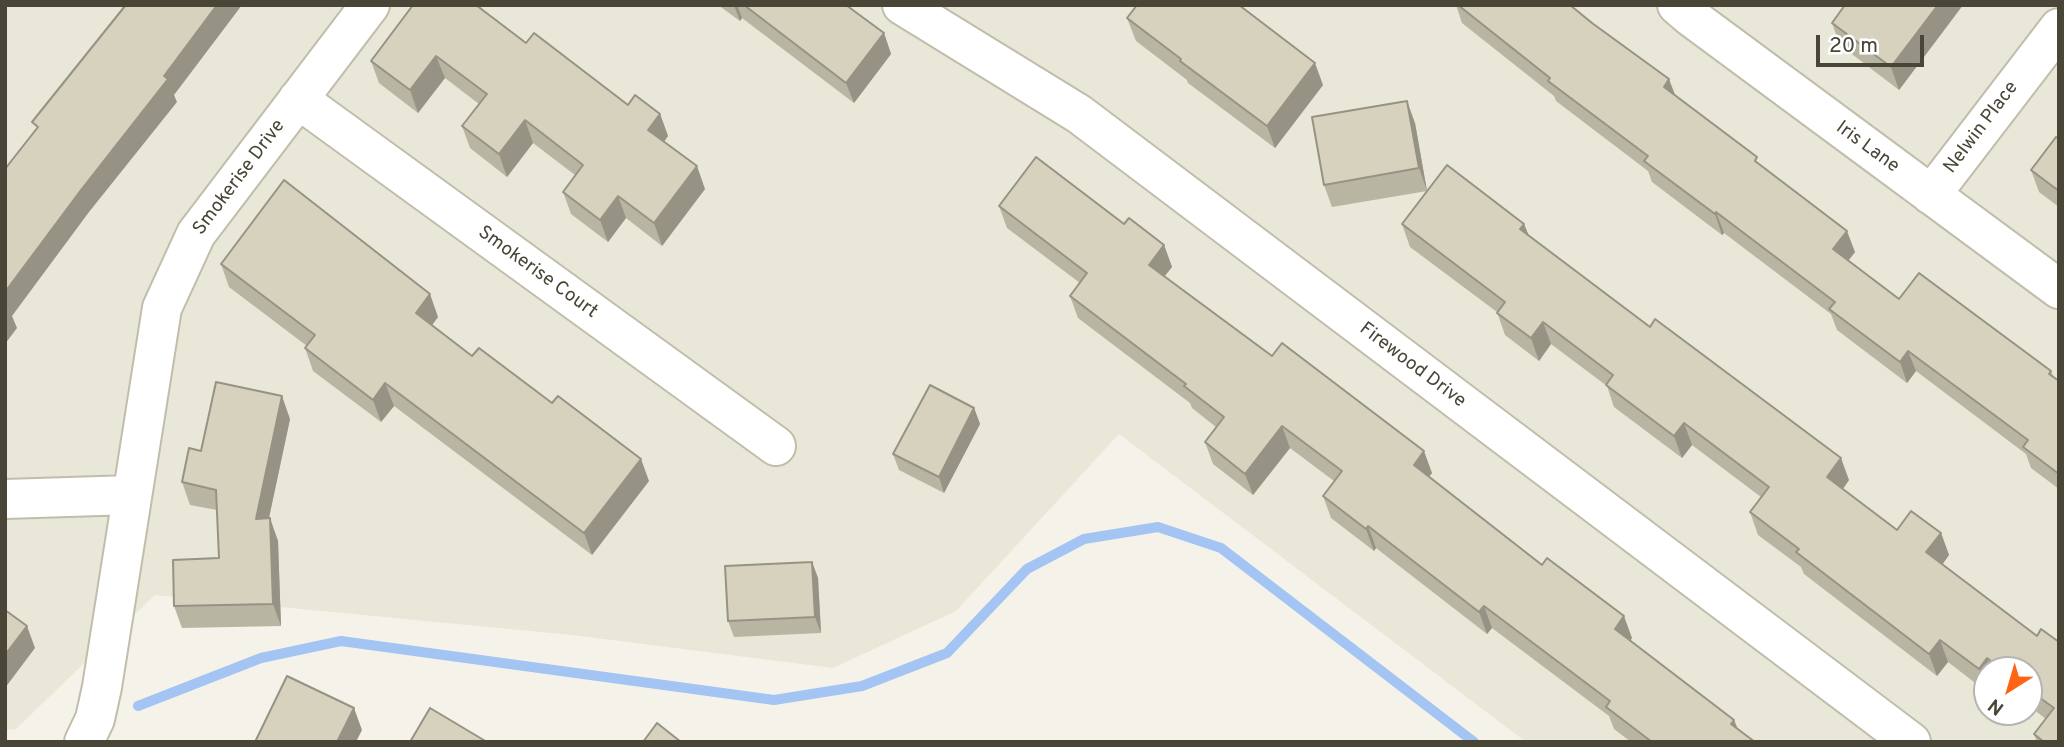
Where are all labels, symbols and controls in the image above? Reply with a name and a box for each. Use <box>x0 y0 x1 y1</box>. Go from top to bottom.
scale bar <box>1819 21 1927 65</box>
text: 20 m <box>1829 33 1878 60</box>
street label: Nelwin Place <box>1940 77 2024 179</box>
street label: Smokerise Drive <box>189 116 291 240</box>
street label: Iris Lane <box>1831 117 1903 179</box>
street label: Smokerise Court <box>473 222 601 324</box>
street label: Firewood Drive <box>1354 318 1470 414</box>
north arrow <box>1973 656 2043 726</box>
text: N <box>1984 692 2009 720</box>

